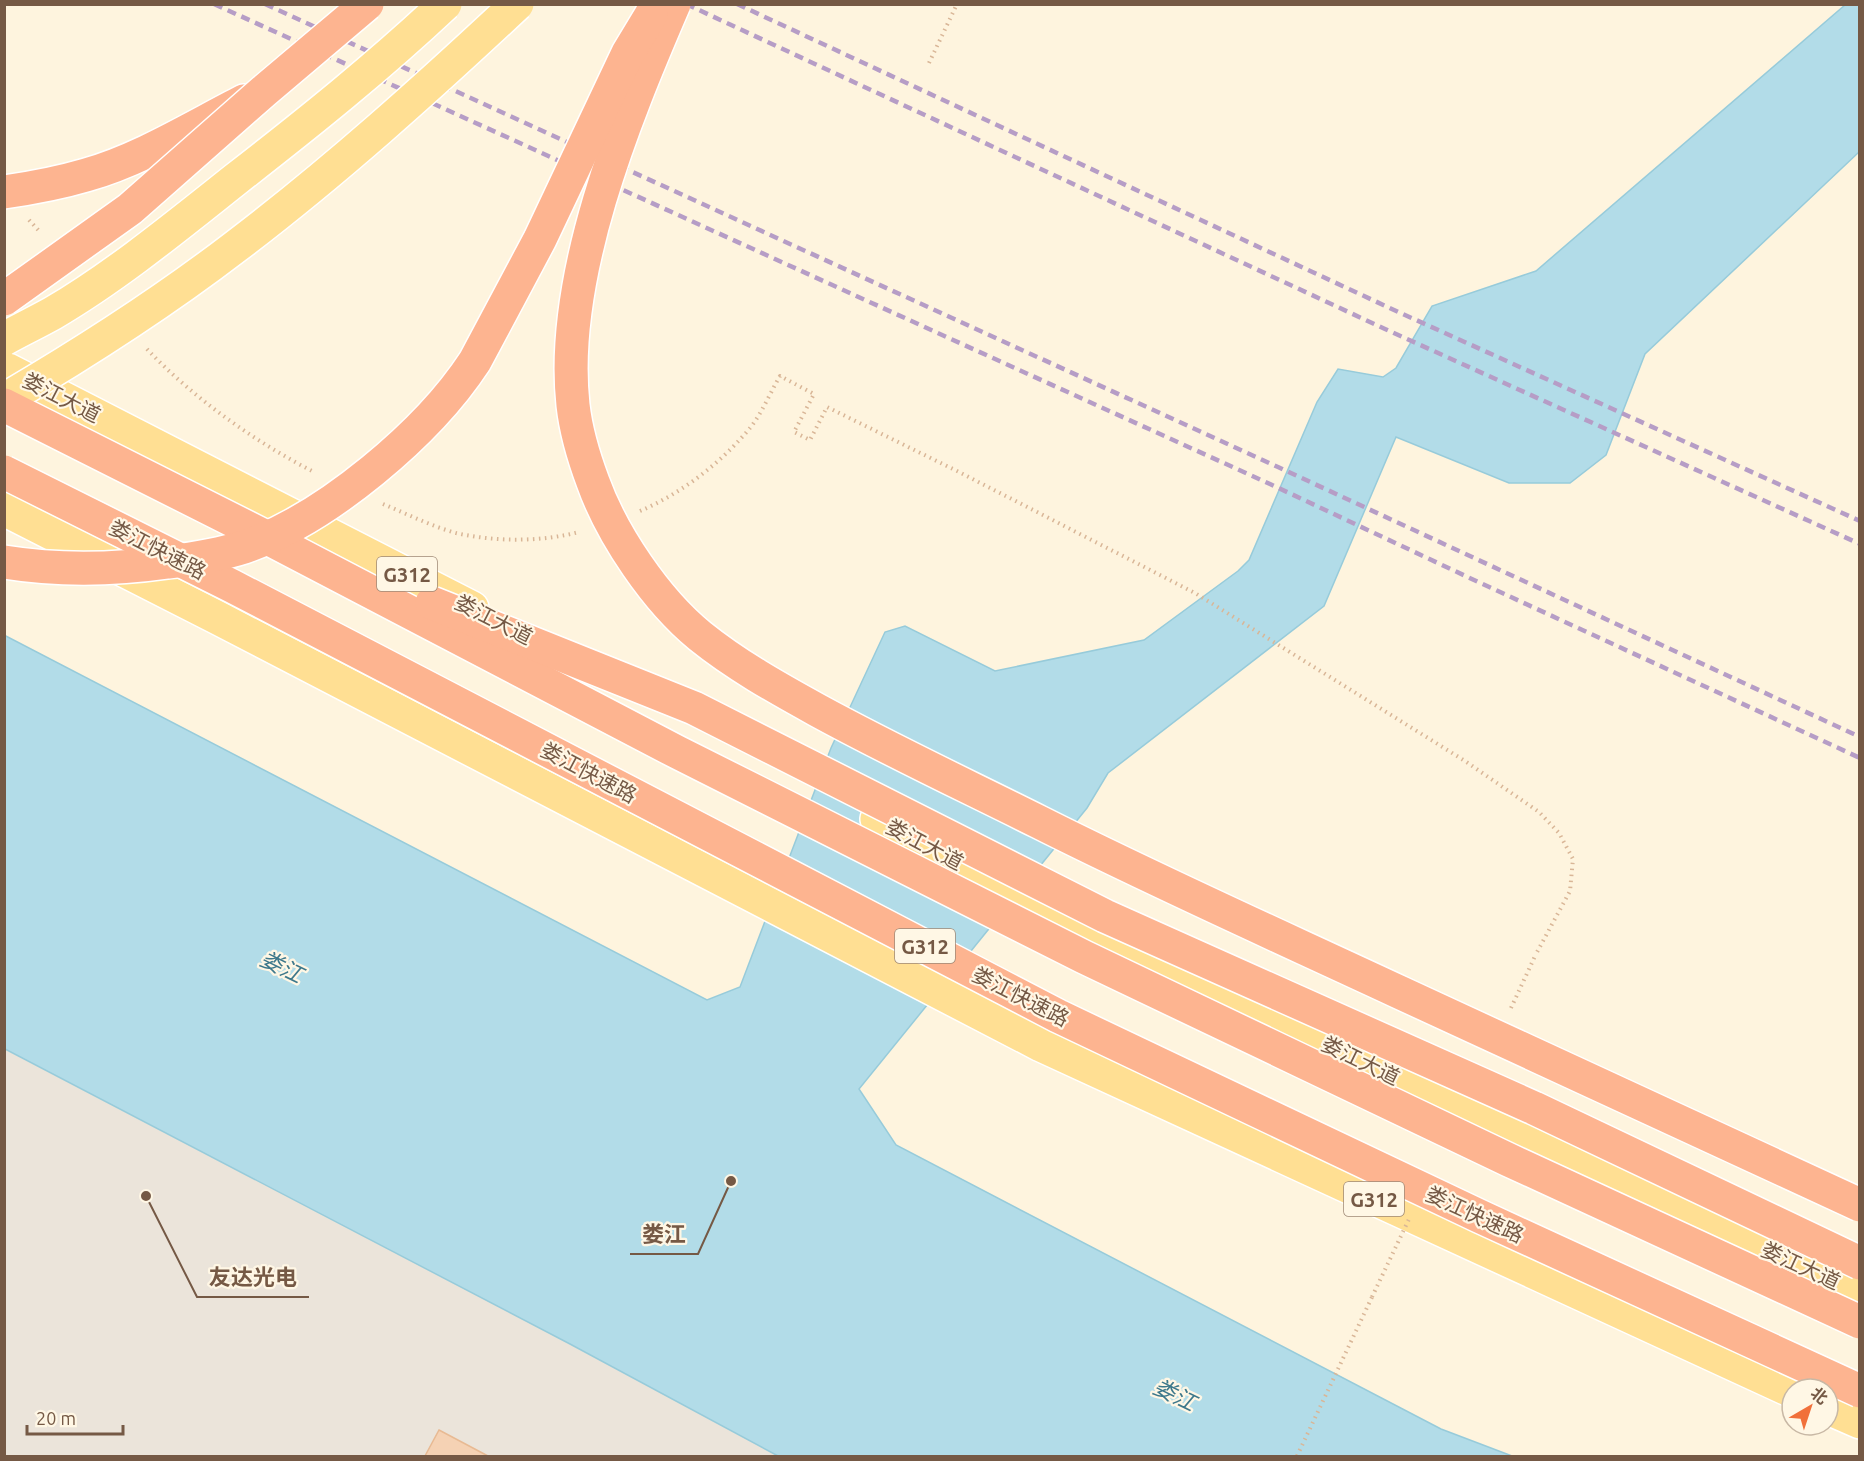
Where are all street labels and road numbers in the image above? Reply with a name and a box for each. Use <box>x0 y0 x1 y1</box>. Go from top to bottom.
street label: 娄江大道 <box>19 367 105 427</box>
street label: 娄江快速路 <box>106 514 210 584</box>
road number: G312 <box>377 557 437 591</box>
street label: 娄江大道 <box>451 589 537 649</box>
street label: 娄江快速路 <box>537 737 641 807</box>
street label: 娄江大道 <box>882 814 968 874</box>
road number: G312 <box>895 929 955 963</box>
street label: 娄江快速路 <box>969 961 1073 1031</box>
street label: 娄江大道 <box>1318 1031 1404 1089</box>
street label: 娄江快速路 <box>1422 1181 1528 1247</box>
road number: G312 <box>1344 1182 1404 1216</box>
street label: 娄江大道 <box>1758 1236 1844 1294</box>

